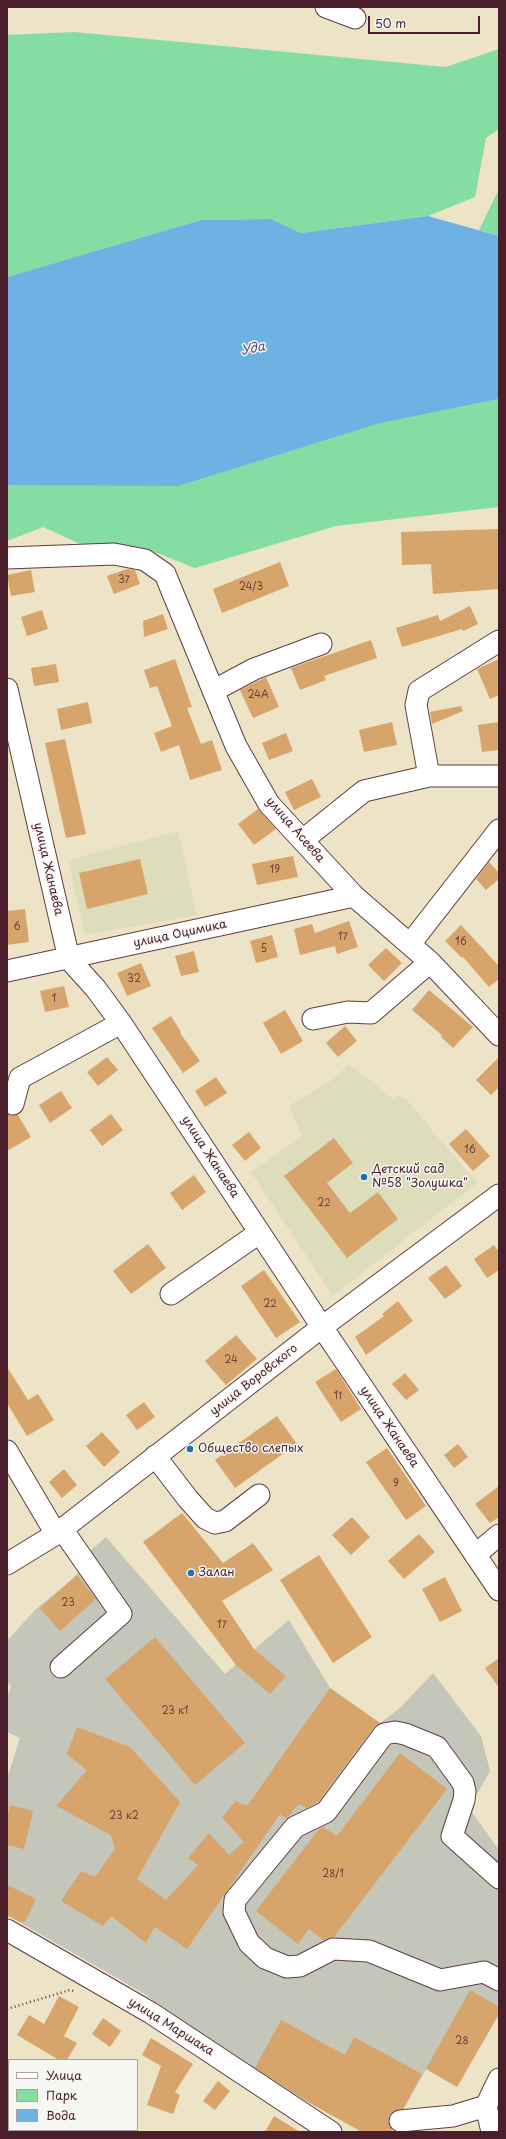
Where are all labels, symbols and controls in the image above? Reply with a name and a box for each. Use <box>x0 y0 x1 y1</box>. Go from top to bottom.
scale bar <box>370 8 482 34</box>
text: 50 m <box>375 14 406 32</box>
water label: Уда <box>239 339 267 359</box>
house number: 37 <box>118 574 130 586</box>
house number: 24/3 <box>239 581 263 593</box>
house number: 24А <box>247 689 269 701</box>
street label: улица Асеева <box>263 794 327 866</box>
street label: улица Жанаева <box>30 821 66 917</box>
house number: 19 <box>270 864 280 876</box>
street label: улица Оцимика <box>132 917 228 951</box>
house number: 6 <box>13 921 21 933</box>
house number: 17 <box>338 931 348 943</box>
house number: 16 <box>455 936 467 948</box>
house number: 5 <box>261 943 267 955</box>
house number: 32 <box>127 973 141 985</box>
house number: 1 <box>52 993 56 1005</box>
street label: улица Жанаева <box>178 1113 242 1201</box>
house number: 16 <box>464 1144 476 1156</box>
place label: Детский сад №58 "Золушка" <box>372 1163 468 1191</box>
marker: Детский сад №58 "Золушка" <box>359 1172 369 1182</box>
house number: 22 <box>317 1197 331 1209</box>
house number: 22 <box>263 1298 277 1310</box>
street label: улица Воровского <box>207 1341 301 1419</box>
house number: 24 <box>224 1354 238 1366</box>
street label: улица Жанаева <box>356 1384 422 1470</box>
house number: 11 <box>334 1390 342 1402</box>
place label: Общество слепых <box>198 1442 304 1456</box>
marker: Общество слепых <box>185 1444 195 1454</box>
house number: 9 <box>393 1478 399 1490</box>
place label: Залан <box>199 1566 235 1580</box>
marker: Залан <box>186 1568 196 1578</box>
house number: 23 <box>61 1597 75 1609</box>
house number: 17 <box>217 1619 227 1631</box>
house number: 23 к1 <box>161 1705 189 1717</box>
house number: 23 к2 <box>109 1810 139 1822</box>
house number: 28/1 <box>322 1868 344 1880</box>
street label: улица Маршака <box>126 1995 216 2059</box>
house number: 28 <box>455 2035 469 2047</box>
legend <box>8 2059 138 2131</box>
text: Улица <box>46 2066 82 2084</box>
text: Парк <box>46 2086 77 2104</box>
text: Вода <box>46 2106 76 2124</box>

